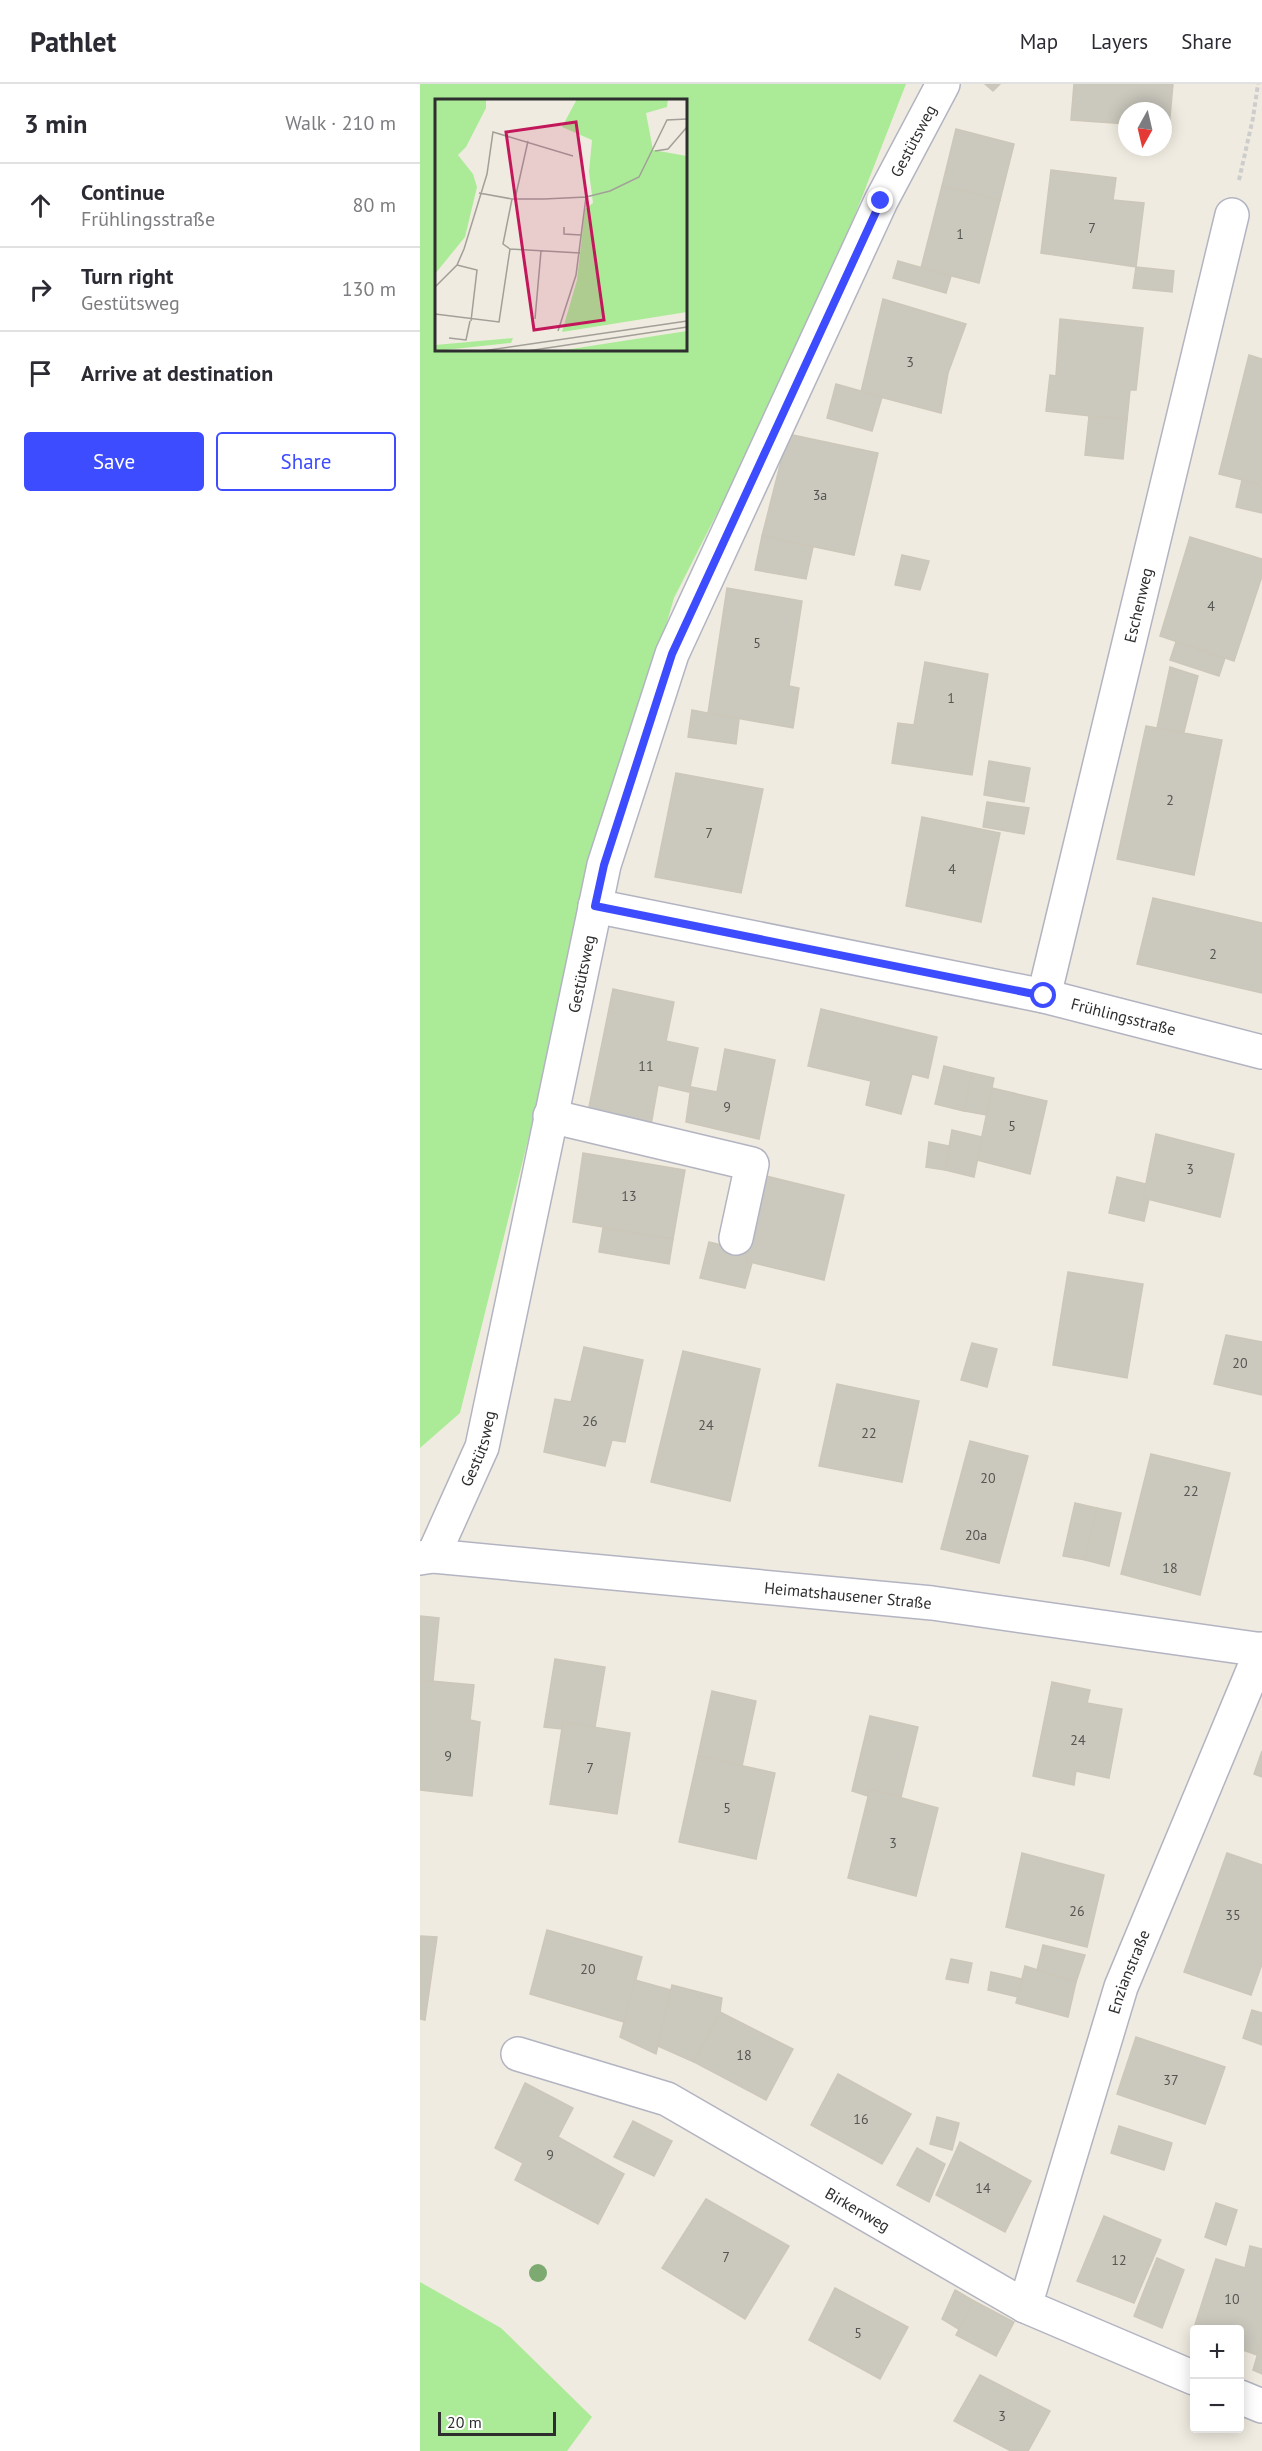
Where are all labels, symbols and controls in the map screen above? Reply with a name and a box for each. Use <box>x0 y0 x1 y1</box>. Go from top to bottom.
text: Pathlet <box>30 23 116 60</box>
text: Map <box>1020 28 1058 55</box>
text: Layers <box>1091 28 1148 55</box>
text: Share <box>1181 28 1232 55</box>
inset map <box>435 99 687 351</box>
street label: Gestütsweg <box>886 101 940 180</box>
north arrow <box>1118 102 1172 156</box>
text: 3 min <box>24 107 87 140</box>
text: Walk · 210 m <box>285 110 396 136</box>
text: Continue <box>81 178 165 206</box>
route end <box>867 187 893 213</box>
icon: ahead <box>24 189 57 222</box>
text: 80 m <box>353 192 396 218</box>
text: Frühlingsstraße <box>81 206 215 232</box>
house number: 7 <box>1088 219 1096 237</box>
house number: 1 <box>956 225 964 243</box>
text: Turn right <box>81 262 173 290</box>
icon: right <box>24 273 57 306</box>
text: 130 m <box>342 276 396 302</box>
text: Gestütsweg <box>81 290 180 316</box>
house number: 3 <box>906 353 914 371</box>
icon: arrive <box>24 357 57 390</box>
text: Arrive at destination <box>81 359 273 387</box>
button: Save <box>24 432 204 491</box>
button: Share <box>216 432 396 491</box>
house number: 3a <box>813 486 827 504</box>
street label: Eschenweg <box>1119 566 1157 645</box>
house number: 4 <box>1207 597 1215 615</box>
house number: 5 <box>753 634 761 652</box>
house number: 1 <box>947 689 955 707</box>
house number: 2 <box>1166 791 1174 809</box>
house number: 7 <box>705 824 713 842</box>
house number: 4 <box>948 860 956 878</box>
street label: Gestütsweg <box>563 933 599 1015</box>
house number: 2 <box>1209 945 1217 963</box>
route start <box>1030 982 1056 1008</box>
street label: Frühlingsstraße <box>1069 993 1178 1039</box>
house number: 11 <box>638 1057 654 1075</box>
house number: 9 <box>723 1098 731 1116</box>
house number: 5 <box>1008 1117 1016 1135</box>
house number: 3 <box>1186 1160 1194 1178</box>
house number: 13 <box>621 1187 637 1205</box>
house number: 20 <box>1232 1354 1248 1372</box>
street label: Gestütsweg <box>456 1409 499 1489</box>
house number: 26 <box>582 1412 598 1430</box>
house number: 24 <box>698 1416 714 1434</box>
house number: 22 <box>861 1424 877 1442</box>
house number: 20 <box>980 1469 996 1487</box>
house number: 22 <box>1183 1482 1199 1500</box>
house number: 20a <box>965 1526 987 1544</box>
house number: 18 <box>1162 1559 1178 1577</box>
street label: Heimatshausener Straße <box>763 1577 933 1613</box>
house number: 24 <box>1070 1731 1086 1749</box>
house number: 9 <box>444 1747 452 1765</box>
house number: 7 <box>586 1759 594 1777</box>
house number: 5 <box>723 1799 731 1817</box>
house number: 3 <box>889 1834 897 1852</box>
house number: 26 <box>1069 1902 1085 1920</box>
house number: 35 <box>1225 1906 1241 1924</box>
street label: Enzianstraße <box>1104 1927 1154 2016</box>
house number: 20 <box>580 1960 596 1978</box>
house number: 18 <box>736 2046 752 2064</box>
house number: 37 <box>1163 2071 1179 2089</box>
house number: 16 <box>853 2110 869 2128</box>
house number: 9 <box>546 2146 554 2164</box>
house number: 14 <box>975 2179 991 2197</box>
street label: Birkenweg <box>822 2183 894 2236</box>
house number: 7 <box>722 2248 730 2266</box>
house number: 12 <box>1111 2251 1127 2269</box>
house number: 10 <box>1224 2290 1240 2308</box>
house number: 5 <box>854 2324 862 2342</box>
map controls <box>1190 2325 1244 2433</box>
button: + <box>1190 2325 1244 2379</box>
button: − <box>1190 2379 1244 2433</box>
house number: 3 <box>998 2407 1006 2425</box>
scale bar <box>438 2409 556 2436</box>
text: 20 m <box>447 2412 482 2432</box>

